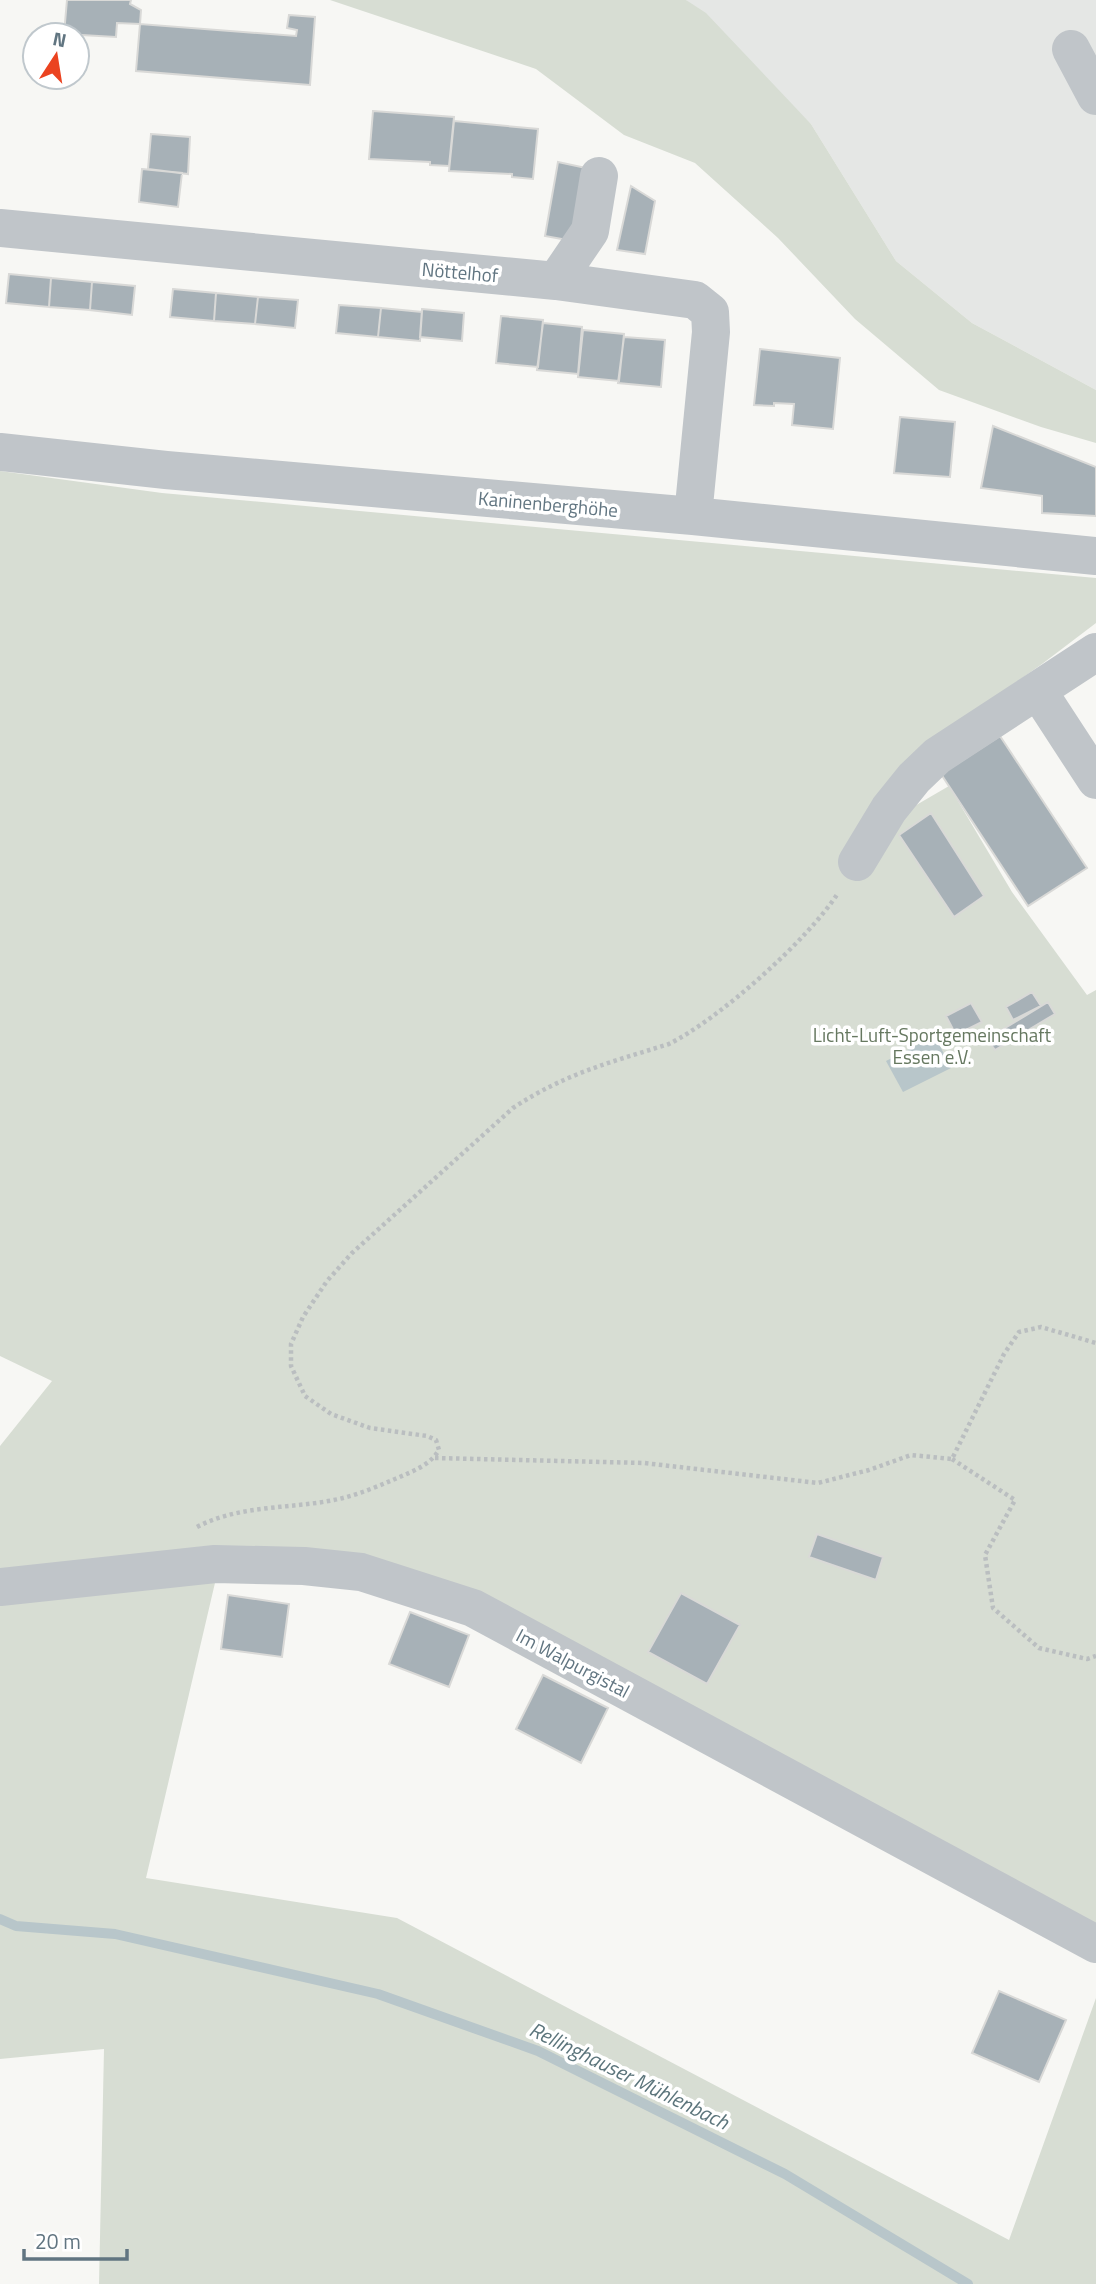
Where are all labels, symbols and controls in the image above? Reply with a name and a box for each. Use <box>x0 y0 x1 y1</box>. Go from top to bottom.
north arrow <box>21 21 91 91</box>
text: N <box>50 23 69 54</box>
street label: Nöttelhof <box>421 254 500 289</box>
street label: Kaninenberghöhe <box>477 483 619 524</box>
park label: Licht-Luft-Sportgemeinschaft Essen e.V. <box>813 1020 1051 1071</box>
street label: Im Walpurgistal <box>511 1620 635 1705</box>
water label: Rellinghauser Mühlenbach <box>524 2013 735 2138</box>
scale bar <box>24 2218 128 2262</box>
text: 20 m <box>35 2225 81 2257</box>

